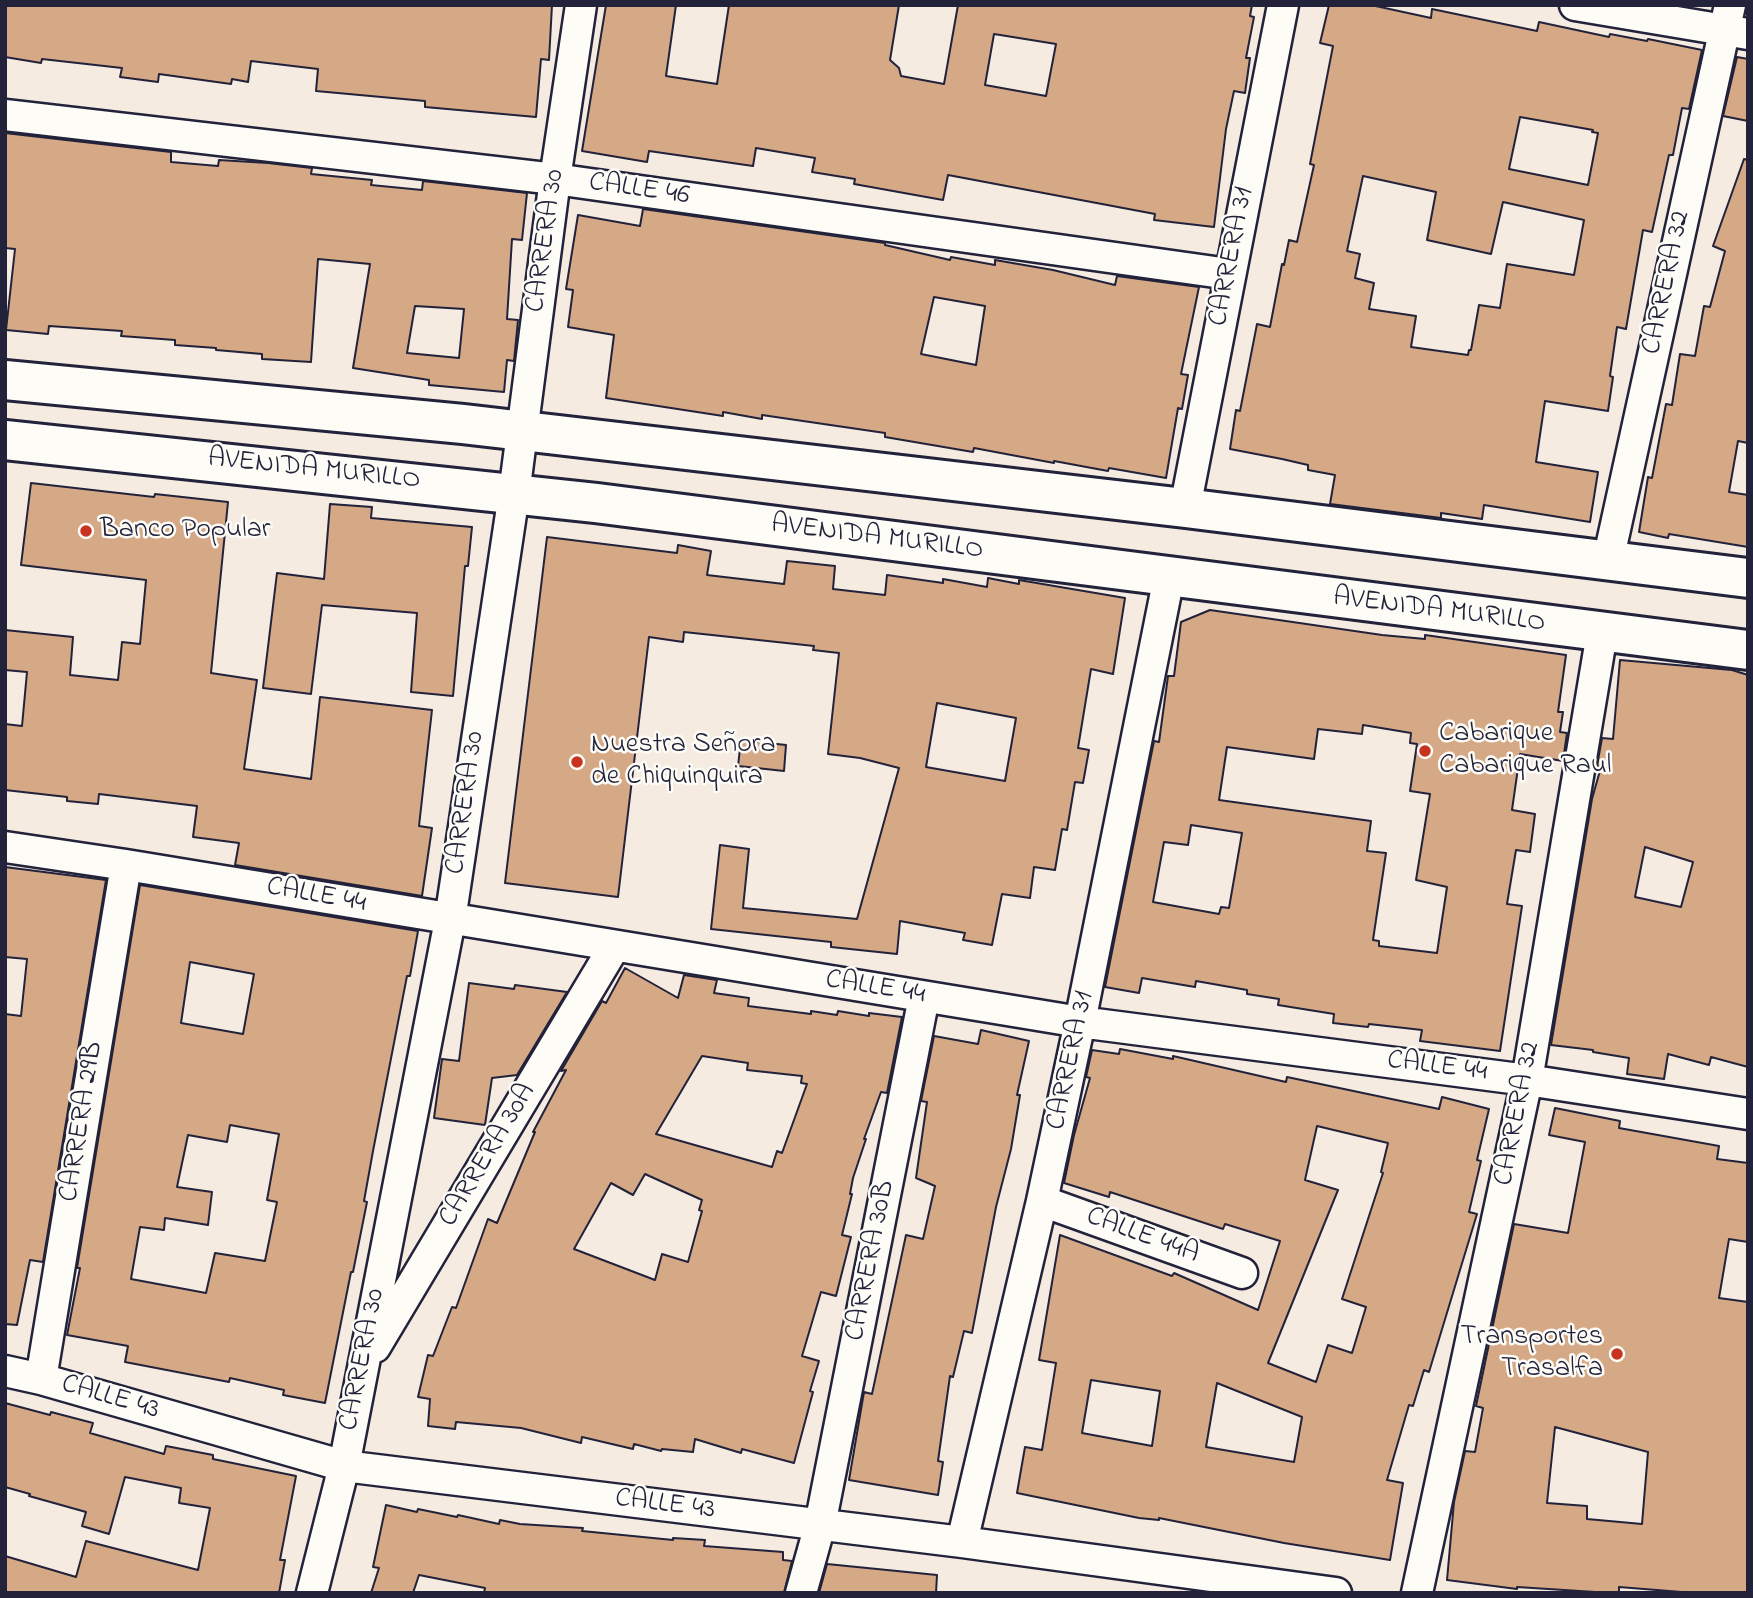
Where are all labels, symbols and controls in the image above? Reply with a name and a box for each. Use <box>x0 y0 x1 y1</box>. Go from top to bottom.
street label: CARRERA 30 <box>520 167 574 315</box>
street label: CALLE 46 <box>587 167 691 215</box>
street label: CARRERA 31 <box>1203 185 1263 329</box>
street label: CARRERA 32 <box>1636 208 1700 358</box>
street label: AVENIDA MURILLO <box>206 443 422 499</box>
street label: AVENIDA MURILLO <box>769 509 985 569</box>
place label: Banco Popular <box>100 514 271 548</box>
marker: Banco Popular <box>78 523 94 539</box>
street label: AVENIDA MURILLO <box>1331 582 1547 642</box>
place label: Cabarique Cabarique Raul <box>1439 718 1611 784</box>
street label: CARRERA 30 <box>440 729 494 877</box>
place label: Nuestra Señora de Chiquinquira <box>591 729 776 795</box>
marker: Cabarique Cabarique Raul <box>1417 743 1433 759</box>
marker: Nuestra Señora de Chiquinquira <box>569 754 585 770</box>
street label: CALLE 44 <box>264 872 368 922</box>
street label: CALLE 44 <box>823 965 927 1013</box>
street label: CARRERA 31 <box>1041 989 1103 1133</box>
street label: CARRERA 32 <box>1489 1039 1549 1189</box>
street label: CARRERA 29B <box>54 1040 112 1204</box>
street label: CALLE 44 <box>1385 1045 1489 1091</box>
street label: CARRERA 30A <box>433 1078 545 1234</box>
street label: CARRERA 30B <box>840 1178 904 1344</box>
street label: CALLE 44A <box>1081 1201 1203 1273</box>
street label: CARRERA 30 <box>334 1286 394 1434</box>
place label: Transportes Trasalfa <box>1460 1321 1603 1387</box>
marker: Transportes Trasalfa <box>1609 1346 1625 1362</box>
street label: CALLE 43 <box>57 1369 163 1429</box>
street label: CALLE 43 <box>613 1483 717 1529</box>

